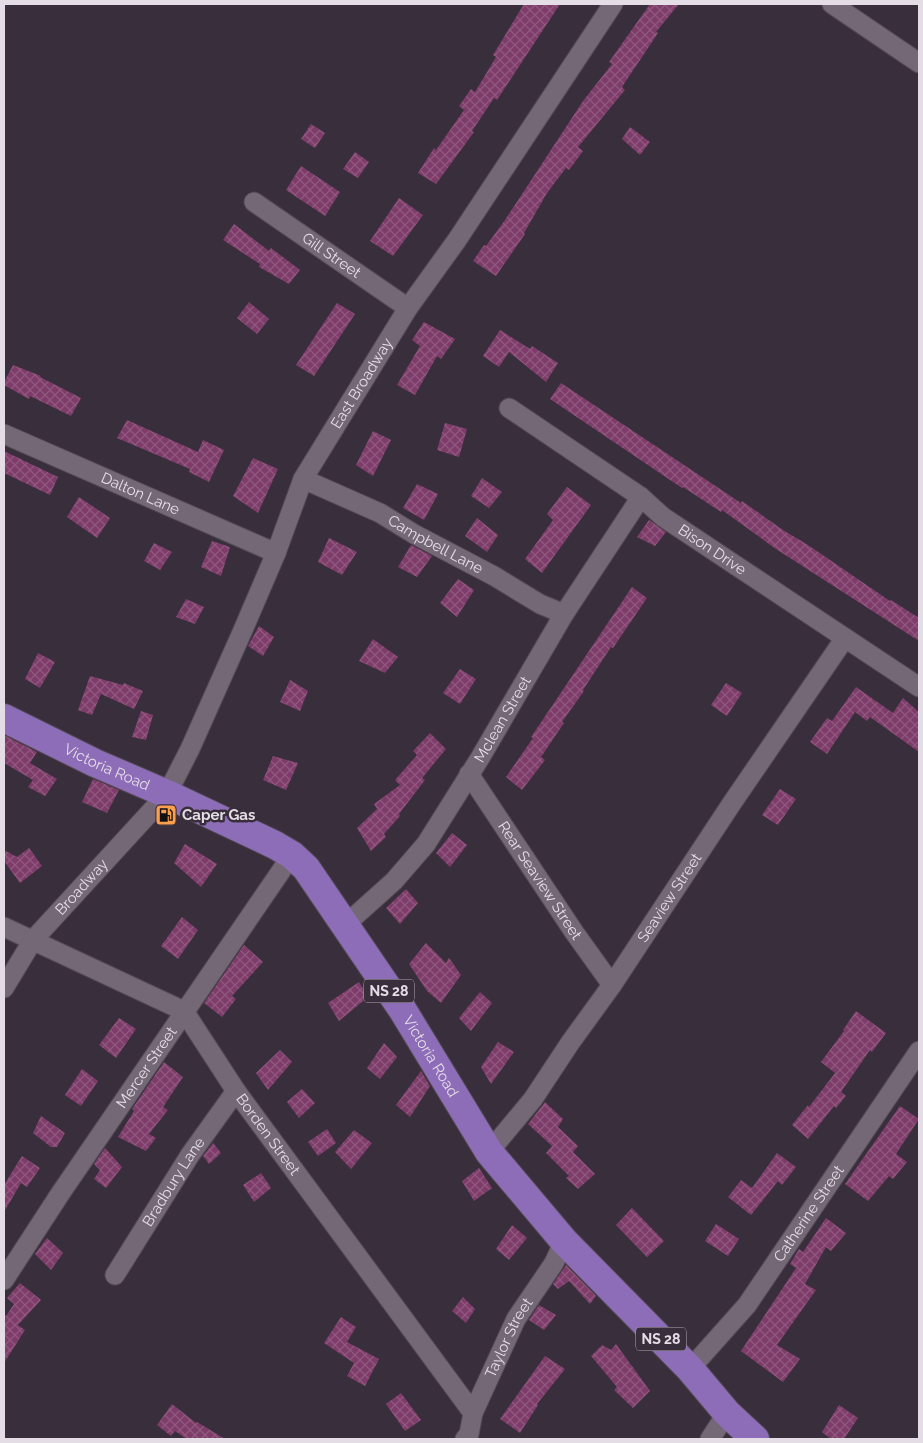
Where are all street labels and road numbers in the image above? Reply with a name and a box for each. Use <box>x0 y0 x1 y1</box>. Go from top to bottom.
street label: Gill Street <box>299 229 364 282</box>
street label: East Broadway <box>327 335 396 432</box>
street label: Dalton Lane <box>98 469 183 519</box>
street label: Campbell Lane <box>385 511 486 578</box>
street label: Bison Drive <box>675 521 750 579</box>
street label: Mclean Street <box>470 673 535 766</box>
street label: Victoria Road <box>61 740 152 794</box>
street label: Rear Seaview Street <box>494 818 586 943</box>
street label: Seaview Street <box>634 850 705 946</box>
street label: Broadway <box>51 855 112 919</box>
road number: NS 28 <box>364 979 414 1002</box>
street label: Victoria Road <box>399 1012 462 1100</box>
street label: Mercer Street <box>113 1023 181 1111</box>
street label: Borden Street <box>232 1090 304 1179</box>
street label: Bradbury Lane <box>139 1134 209 1230</box>
street label: Catherine Street <box>770 1162 848 1265</box>
street label: Taylor Street <box>481 1295 537 1381</box>
road number: NS 28 <box>636 1328 686 1350</box>

